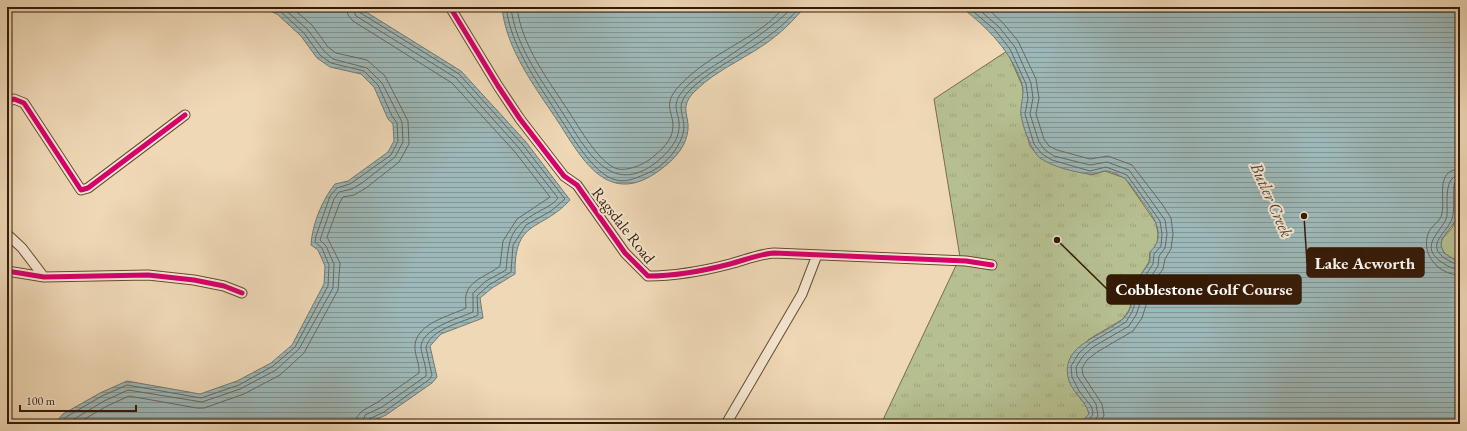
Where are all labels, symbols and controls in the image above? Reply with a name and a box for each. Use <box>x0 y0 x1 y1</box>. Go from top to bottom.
water label: Butler Creek <box>1245 158 1298 241</box>
street label: Ragsdale Road <box>587 183 660 268</box>
callout: Lake Acworth <box>1307 248 1424 277</box>
text: Lake Acworth <box>1315 252 1416 274</box>
callout: Cobblestone Golf Course <box>1107 275 1301 304</box>
text: Cobblestone Golf Course <box>1115 278 1293 300</box>
scale bar <box>20 387 136 413</box>
text: 100 m <box>26 393 56 409</box>

